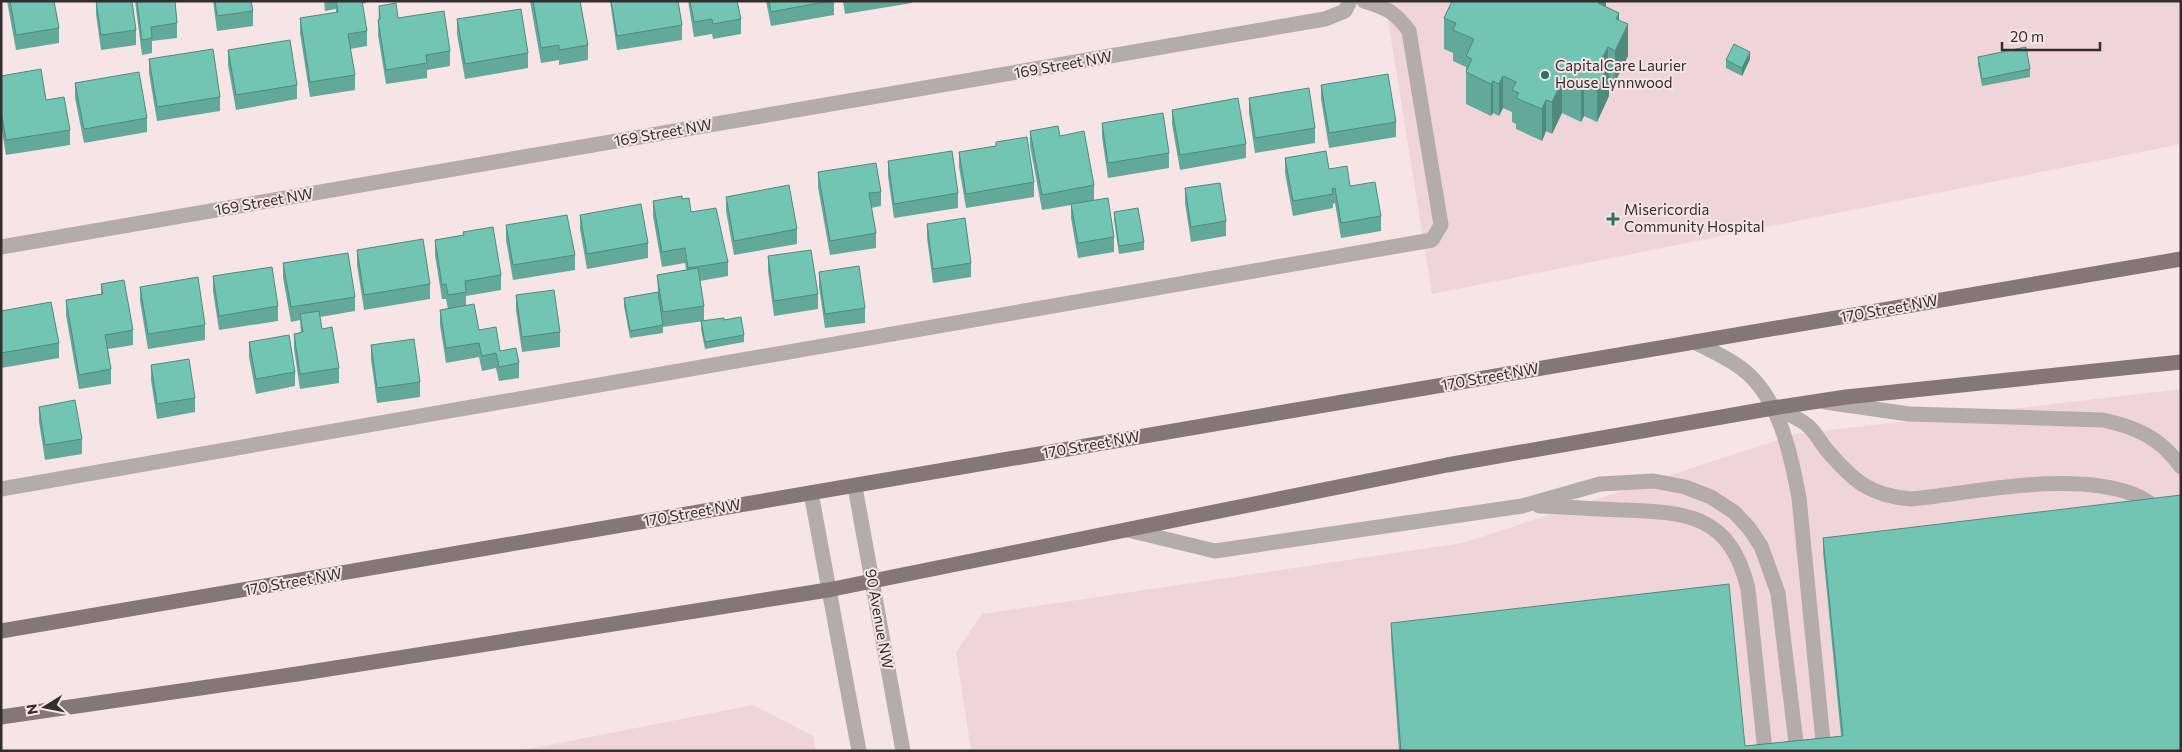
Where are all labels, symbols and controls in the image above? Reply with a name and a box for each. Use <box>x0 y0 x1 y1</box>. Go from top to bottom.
scale bar <box>2002 20 2100 52</box>
text: 20 m <box>2010 27 2044 45</box>
street label: 169 Street NW <box>1012 47 1113 81</box>
place label: CapitalCare Laurier House Lynnwood <box>1555 56 1687 91</box>
marker: CapitalCare Laurier House Lynnwood <box>1539 69 1551 81</box>
street label: 169 Street NW <box>612 115 713 149</box>
street label: 169 Street NW <box>213 184 314 218</box>
place label: Misericordia Community Hospital <box>1624 200 1764 235</box>
marker: Misericordia Community Hospital <box>1606 212 1620 226</box>
street label: 170 Street NW <box>1839 291 1939 325</box>
street label: 170 Street NW <box>1440 359 1540 393</box>
street label: 170 Street NW <box>1041 427 1141 461</box>
street label: 170 Street NW <box>642 495 742 529</box>
street label: 170 Street NW <box>243 564 343 598</box>
street label: 90 Avenue NW <box>862 567 898 670</box>
north arrow <box>20 682 70 732</box>
text: N <box>22 703 41 716</box>

